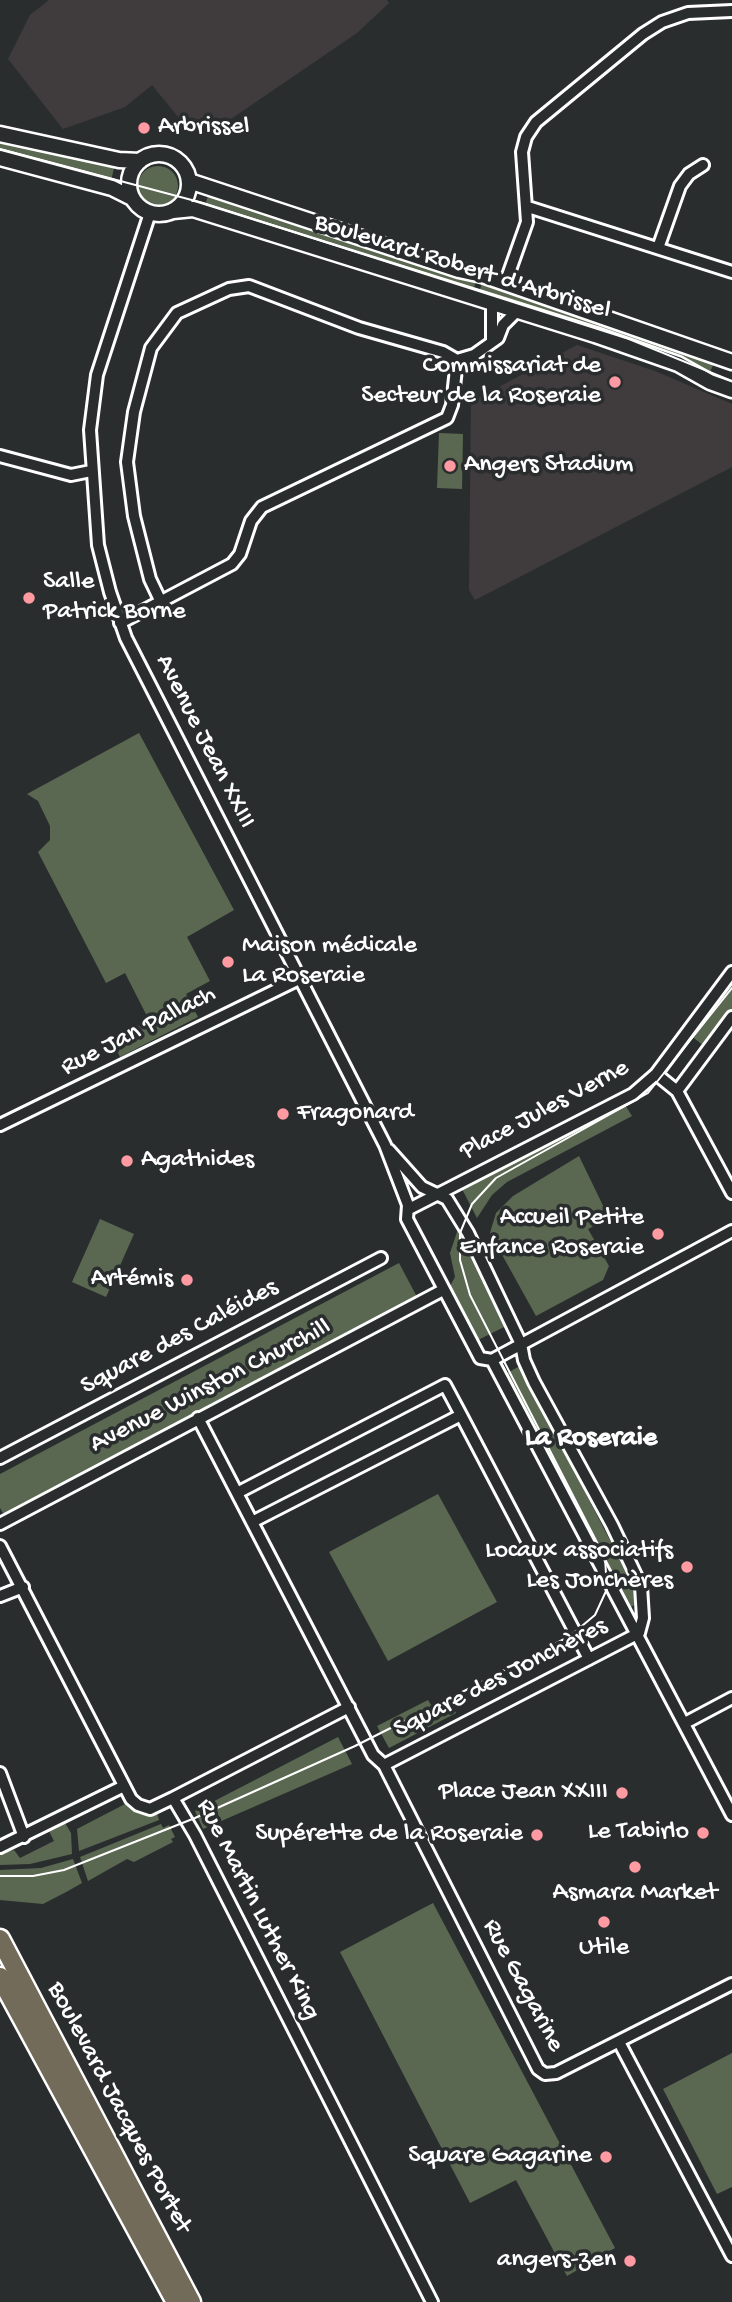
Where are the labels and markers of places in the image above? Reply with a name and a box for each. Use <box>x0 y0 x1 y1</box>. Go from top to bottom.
place label: Arbrissel <box>158 112 249 144</box>
marker: Arbrissel <box>136 120 152 136</box>
place label: Commissariat de Secteur de la Roseraie <box>361 351 601 412</box>
marker: Commissariat de Secteur de la Roseraie <box>607 374 623 390</box>
place label: Angers Stadium <box>464 450 633 482</box>
marker: Angers Stadium <box>442 458 458 474</box>
place label: Salle Patrick Borne <box>43 567 186 628</box>
marker: Salle Patrick Borne <box>21 590 37 606</box>
place label: Maison médicale La Roseraie <box>242 931 417 992</box>
marker: Maison médicale La Roseraie <box>220 954 236 970</box>
place label: Fragonard <box>297 1098 413 1130</box>
marker: Fragonard <box>275 1106 291 1122</box>
place label: Agathides <box>141 1145 254 1177</box>
marker: Agathides <box>119 1153 135 1169</box>
place label: Accueil Petite Enfance Roseraie <box>459 1203 644 1264</box>
marker: Accueil Petite Enfance Roseraie <box>650 1226 666 1242</box>
place label: Artémis <box>91 1264 173 1296</box>
marker: Artémis <box>179 1272 195 1288</box>
place label: Locaux associatifs Les Jonchères <box>485 1536 673 1598</box>
marker: Locaux associatifs Les Jonchères <box>679 1559 695 1575</box>
place label: Place Jean XXIII <box>439 1777 608 1809</box>
marker: Place Jean XXIII <box>614 1785 630 1801</box>
place label: Le Tabirlo <box>588 1817 689 1849</box>
place label: Supérette de la Roseraie <box>255 1819 523 1851</box>
marker: Le Tabirlo <box>695 1825 711 1841</box>
marker: Supérette de la Roseraie <box>529 1827 545 1843</box>
marker: Asmara Market <box>627 1859 643 1875</box>
place label: Asmara Market <box>553 1878 717 1910</box>
marker: Utile <box>596 1914 612 1930</box>
place label: Utile <box>579 1933 629 1965</box>
place label: Square Gagarine <box>408 2141 592 2173</box>
marker: Square Gagarine <box>598 2149 614 2165</box>
place label: angers-zen <box>497 2245 616 2277</box>
marker: angers-zen <box>622 2253 638 2269</box>

